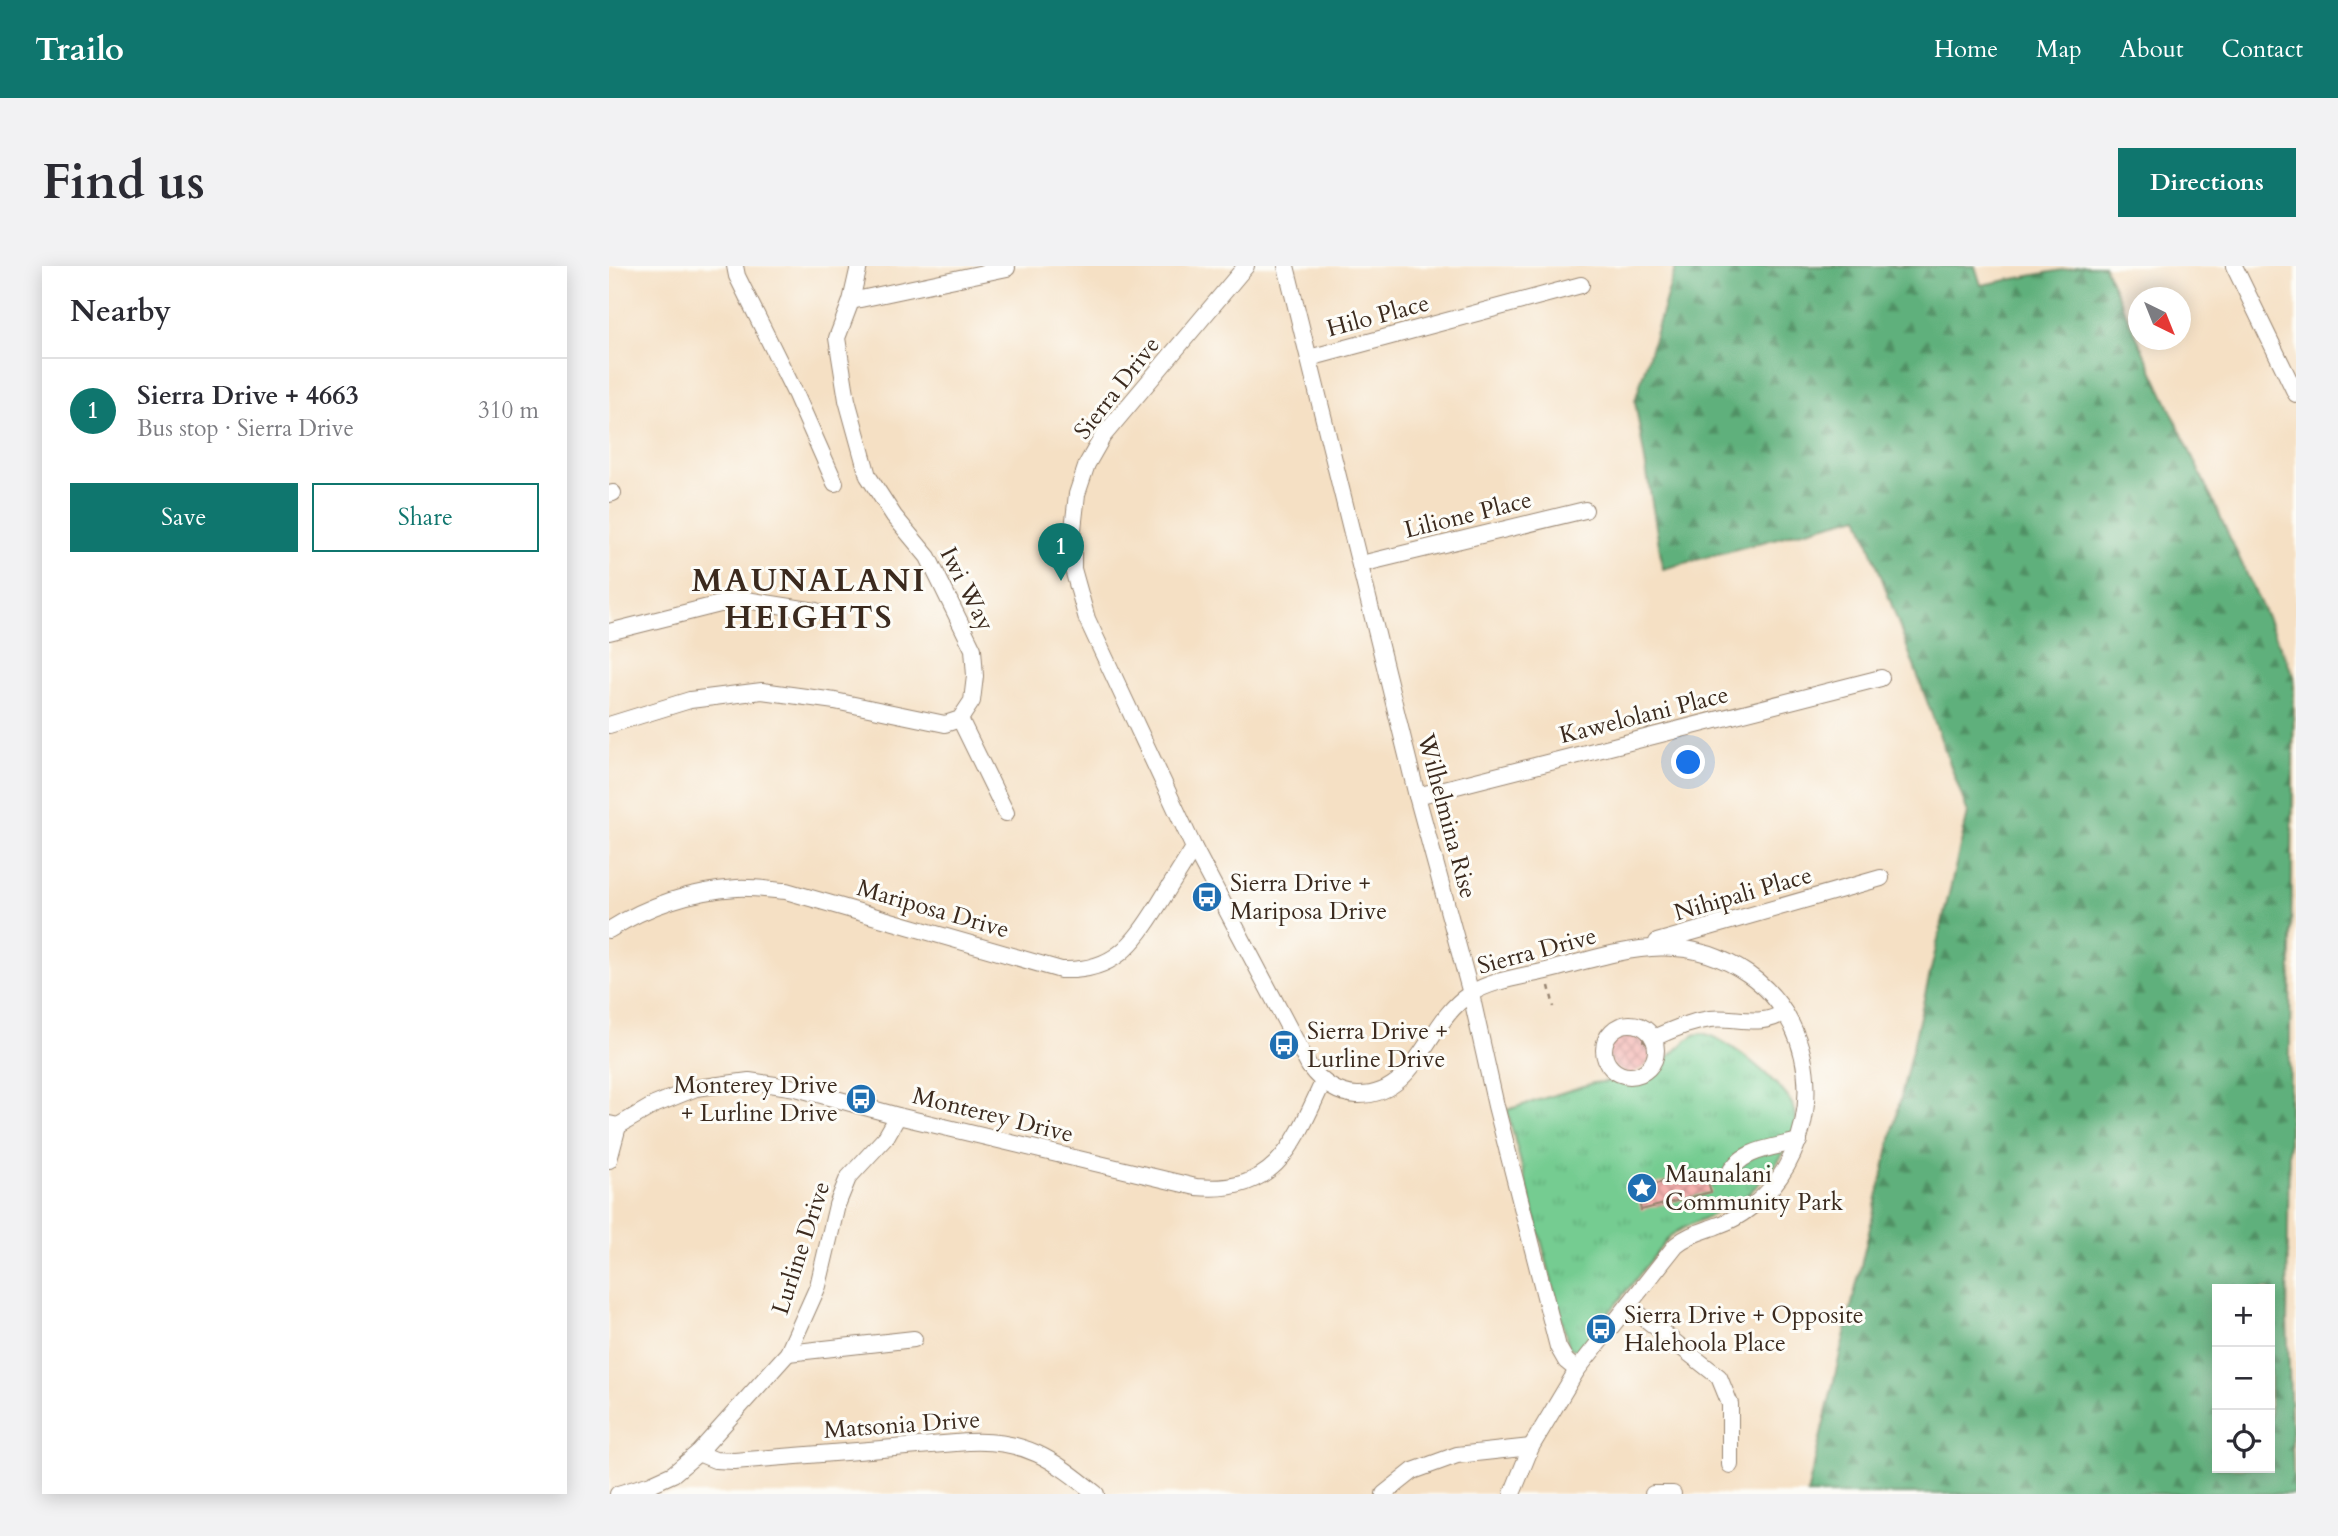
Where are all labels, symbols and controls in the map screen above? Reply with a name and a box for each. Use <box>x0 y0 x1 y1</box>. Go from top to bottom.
text: Trailo <box>35 27 124 72</box>
text: Home <box>1934 33 1998 66</box>
text: Map <box>2036 33 2082 66</box>
text: About <box>2120 33 2184 66</box>
text: Contact <box>2222 33 2303 66</box>
button: Directions <box>2118 148 2296 217</box>
text: Find us <box>42 149 205 216</box>
street label: Hilo Place <box>1323 286 1433 346</box>
north arrow <box>2128 287 2191 350</box>
text: Nearby <box>70 291 171 332</box>
street label: Sierra Drive <box>1066 330 1168 446</box>
text: Sierra Drive + 4663 <box>137 378 359 413</box>
text: 1 <box>87 395 99 426</box>
text: 310 m <box>478 395 539 426</box>
text: Bus stop · Sierra Drive <box>137 413 354 444</box>
button: Save <box>70 483 298 552</box>
button: Share <box>312 483 539 552</box>
street label: Lilione Place <box>1401 483 1535 547</box>
pin: 1 <box>1038 523 1084 581</box>
street label: Iwi Way <box>932 541 1002 637</box>
district label: MAUNALANI HEIGHTS <box>692 559 926 640</box>
street label: Kawelolani Place <box>1556 678 1732 752</box>
street label: Wilhelmina Rise <box>1409 729 1485 902</box>
your location <box>1671 745 1705 779</box>
street label: Nihipali Place <box>1670 859 1816 929</box>
place label: Sierra Drive + Mariposa Drive <box>1230 867 1387 928</box>
street label: Mariposa Drive <box>853 871 1013 947</box>
bus stop icon: Sierra Drive + Mariposa Drive <box>1190 880 1224 914</box>
street label: Sierra Drive <box>1474 919 1600 983</box>
place label: Sierra Drive + Lurline Drive <box>1307 1015 1448 1076</box>
bus stop icon: Sierra Drive + Lurline Drive <box>1267 1028 1301 1062</box>
place label: Monterey Drive + Lurline Drive <box>673 1069 838 1130</box>
street label: Monterey Drive <box>909 1079 1077 1151</box>
bus stop icon: Monterey Drive + Lurline Drive <box>844 1082 878 1116</box>
place label: Maunalani Community Park <box>1665 1158 1844 1219</box>
place icon: Maunalani Community Park <box>1625 1171 1659 1205</box>
street label: Lurline Drive <box>764 1177 838 1319</box>
map controls <box>2212 1284 2275 1473</box>
button: + <box>2212 1284 2275 1347</box>
place label: Sierra Drive + Opposite Halehoola Place <box>1624 1299 1864 1360</box>
bus stop icon: Sierra Drive + Opposite Halehoola Place <box>1584 1312 1618 1346</box>
button: − <box>2212 1347 2275 1410</box>
street label: Matsonia Drive <box>823 1403 981 1447</box>
button: locate <box>2212 1410 2275 1473</box>

